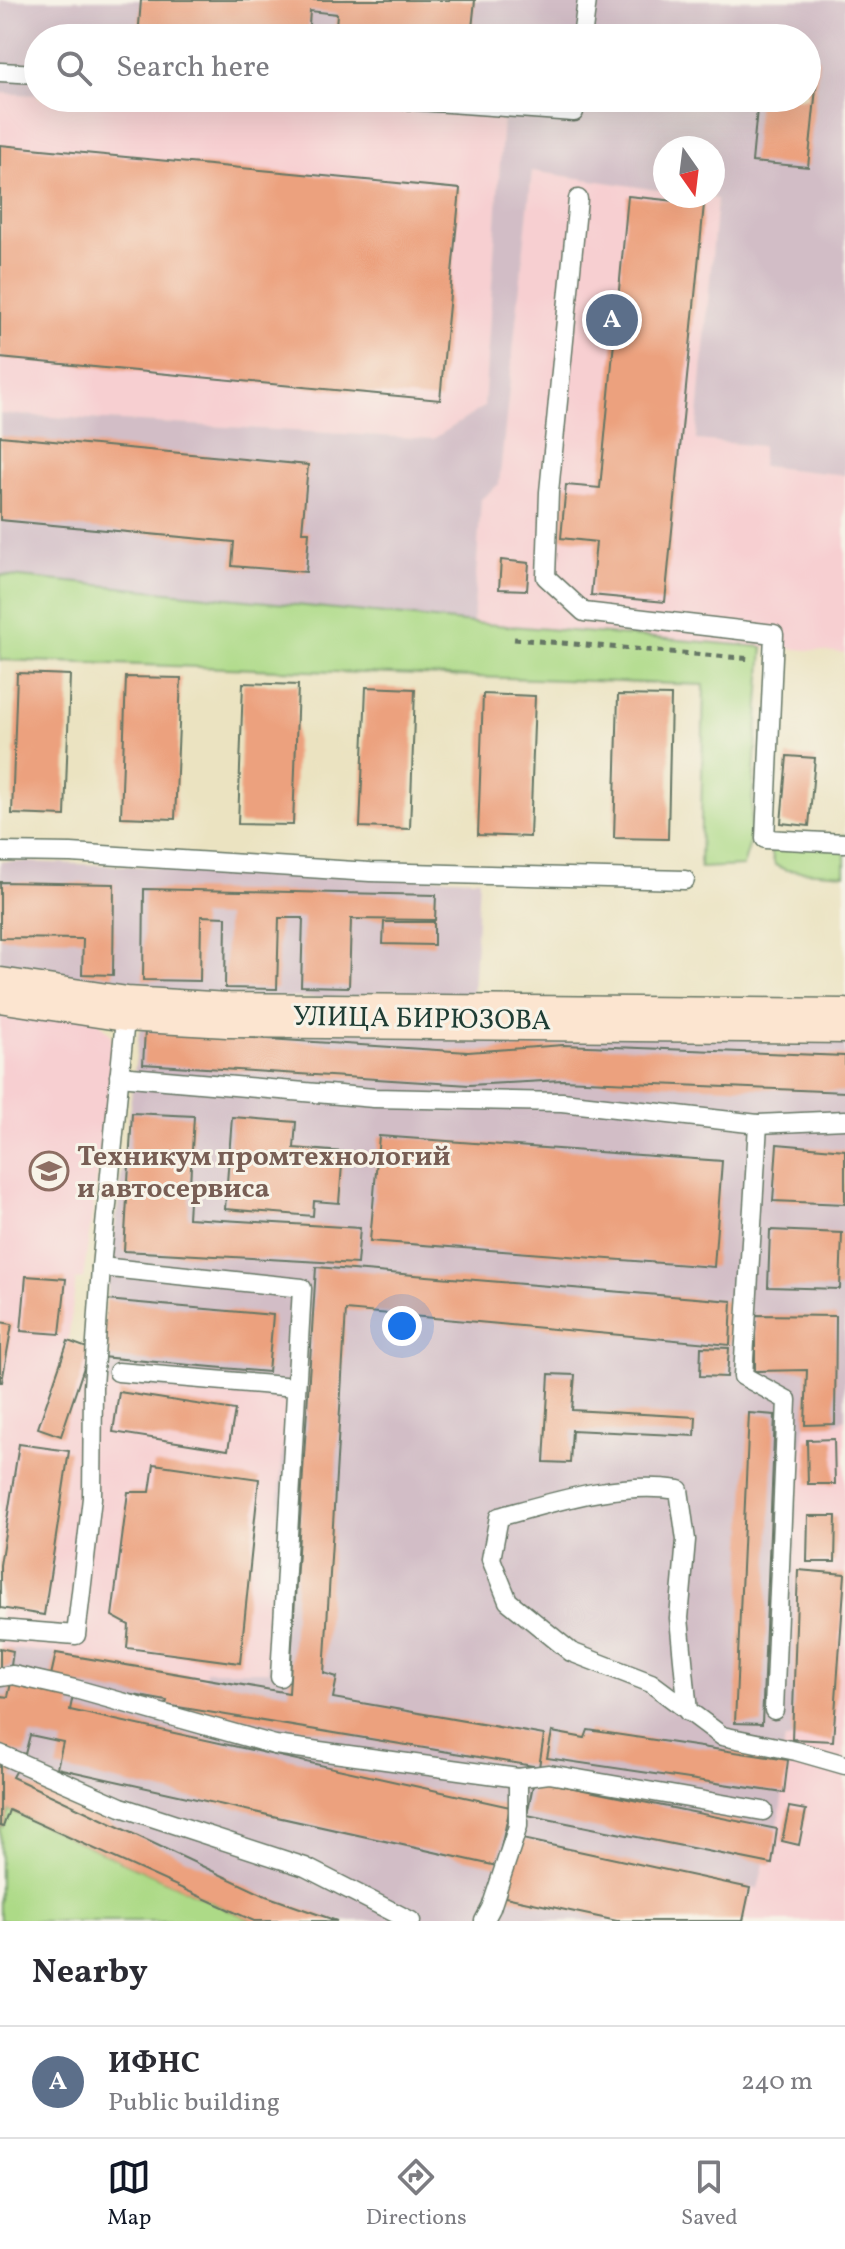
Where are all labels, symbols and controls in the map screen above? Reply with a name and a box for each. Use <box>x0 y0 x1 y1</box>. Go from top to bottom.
search box <box>24 24 821 112</box>
icon: search <box>52 46 96 90</box>
text: Search here <box>116 47 270 89</box>
north arrow <box>653 136 725 208</box>
pin: A <box>586 290 638 350</box>
street label: УЛИЦА БИРЮЗОВА <box>293 998 552 1041</box>
place label: Техникум промтехнологий и автосервиса <box>77 1138 450 1209</box>
school or university icon: Техникум промтехнологий и автосервиса <box>28 1150 70 1192</box>
your location <box>382 1306 422 1346</box>
text: Nearby <box>32 1950 148 1997</box>
text: ИФНС <box>108 2043 200 2085</box>
text: A <box>49 2064 67 2100</box>
text: 240 m <box>741 2064 813 2100</box>
text: Public building <box>108 2085 280 2121</box>
tab: Map <box>107 2155 151 2234</box>
tab: Directions <box>366 2155 467 2234</box>
tab: Saved <box>681 2155 738 2234</box>

